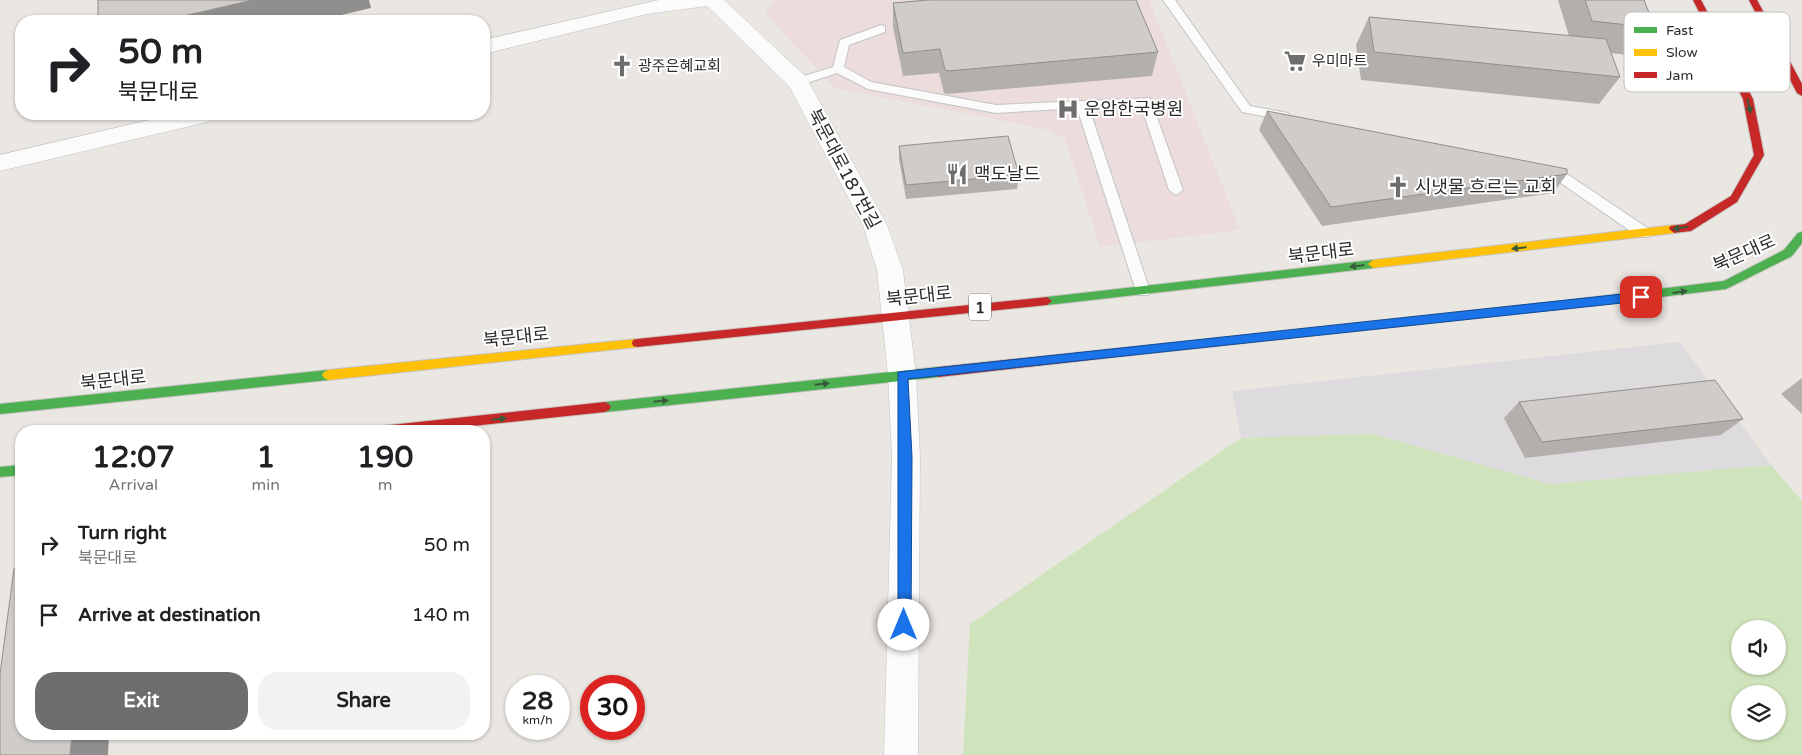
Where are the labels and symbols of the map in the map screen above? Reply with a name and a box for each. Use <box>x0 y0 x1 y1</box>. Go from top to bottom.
legend <box>1624 12 1790 92</box>
text: Fast <box>1666 22 1694 39</box>
text: Slow <box>1666 44 1698 61</box>
supermarket icon: 우미마트 <box>1282 48 1308 74</box>
place label: 우미마트 <box>1312 52 1367 70</box>
church icon: 광주은혜교회 <box>609 53 635 79</box>
place label: 광주은혜교회 <box>638 57 721 75</box>
text: Jam <box>1666 67 1693 84</box>
hospital icon: 운암한국병원 <box>1055 96 1081 122</box>
place label: 운암한국병원 <box>1084 98 1183 120</box>
one-way arrow <box>1745 99 1753 114</box>
street label: 북문대로187번길 <box>803 105 885 233</box>
restaurant icon: 맥도날드 <box>944 161 970 187</box>
place label: 맥도날드 <box>974 163 1040 185</box>
church icon: 시냇물 흐르는 교회 <box>1385 174 1411 200</box>
place label: 시냇물 흐르는 교회 <box>1415 176 1557 198</box>
one-way arrow <box>1672 225 1688 233</box>
street label: 북문대로 <box>1709 229 1779 277</box>
street label: 북문대로 <box>1287 238 1355 268</box>
one-way arrow <box>1510 244 1526 252</box>
one-way arrow <box>1349 262 1365 270</box>
pin <box>1620 276 1662 318</box>
street label: 북문대로 <box>885 282 953 310</box>
one-way arrow <box>1672 287 1688 295</box>
road number: 1 <box>969 294 991 320</box>
street label: 북문대로 <box>482 323 550 351</box>
street label: 북문대로 <box>79 366 147 394</box>
one-way arrow <box>814 380 830 388</box>
one-way arrow <box>653 397 669 405</box>
one-way arrow <box>491 414 507 422</box>
position arrow <box>877 598 929 650</box>
speed limit sign: 30 <box>580 675 645 740</box>

